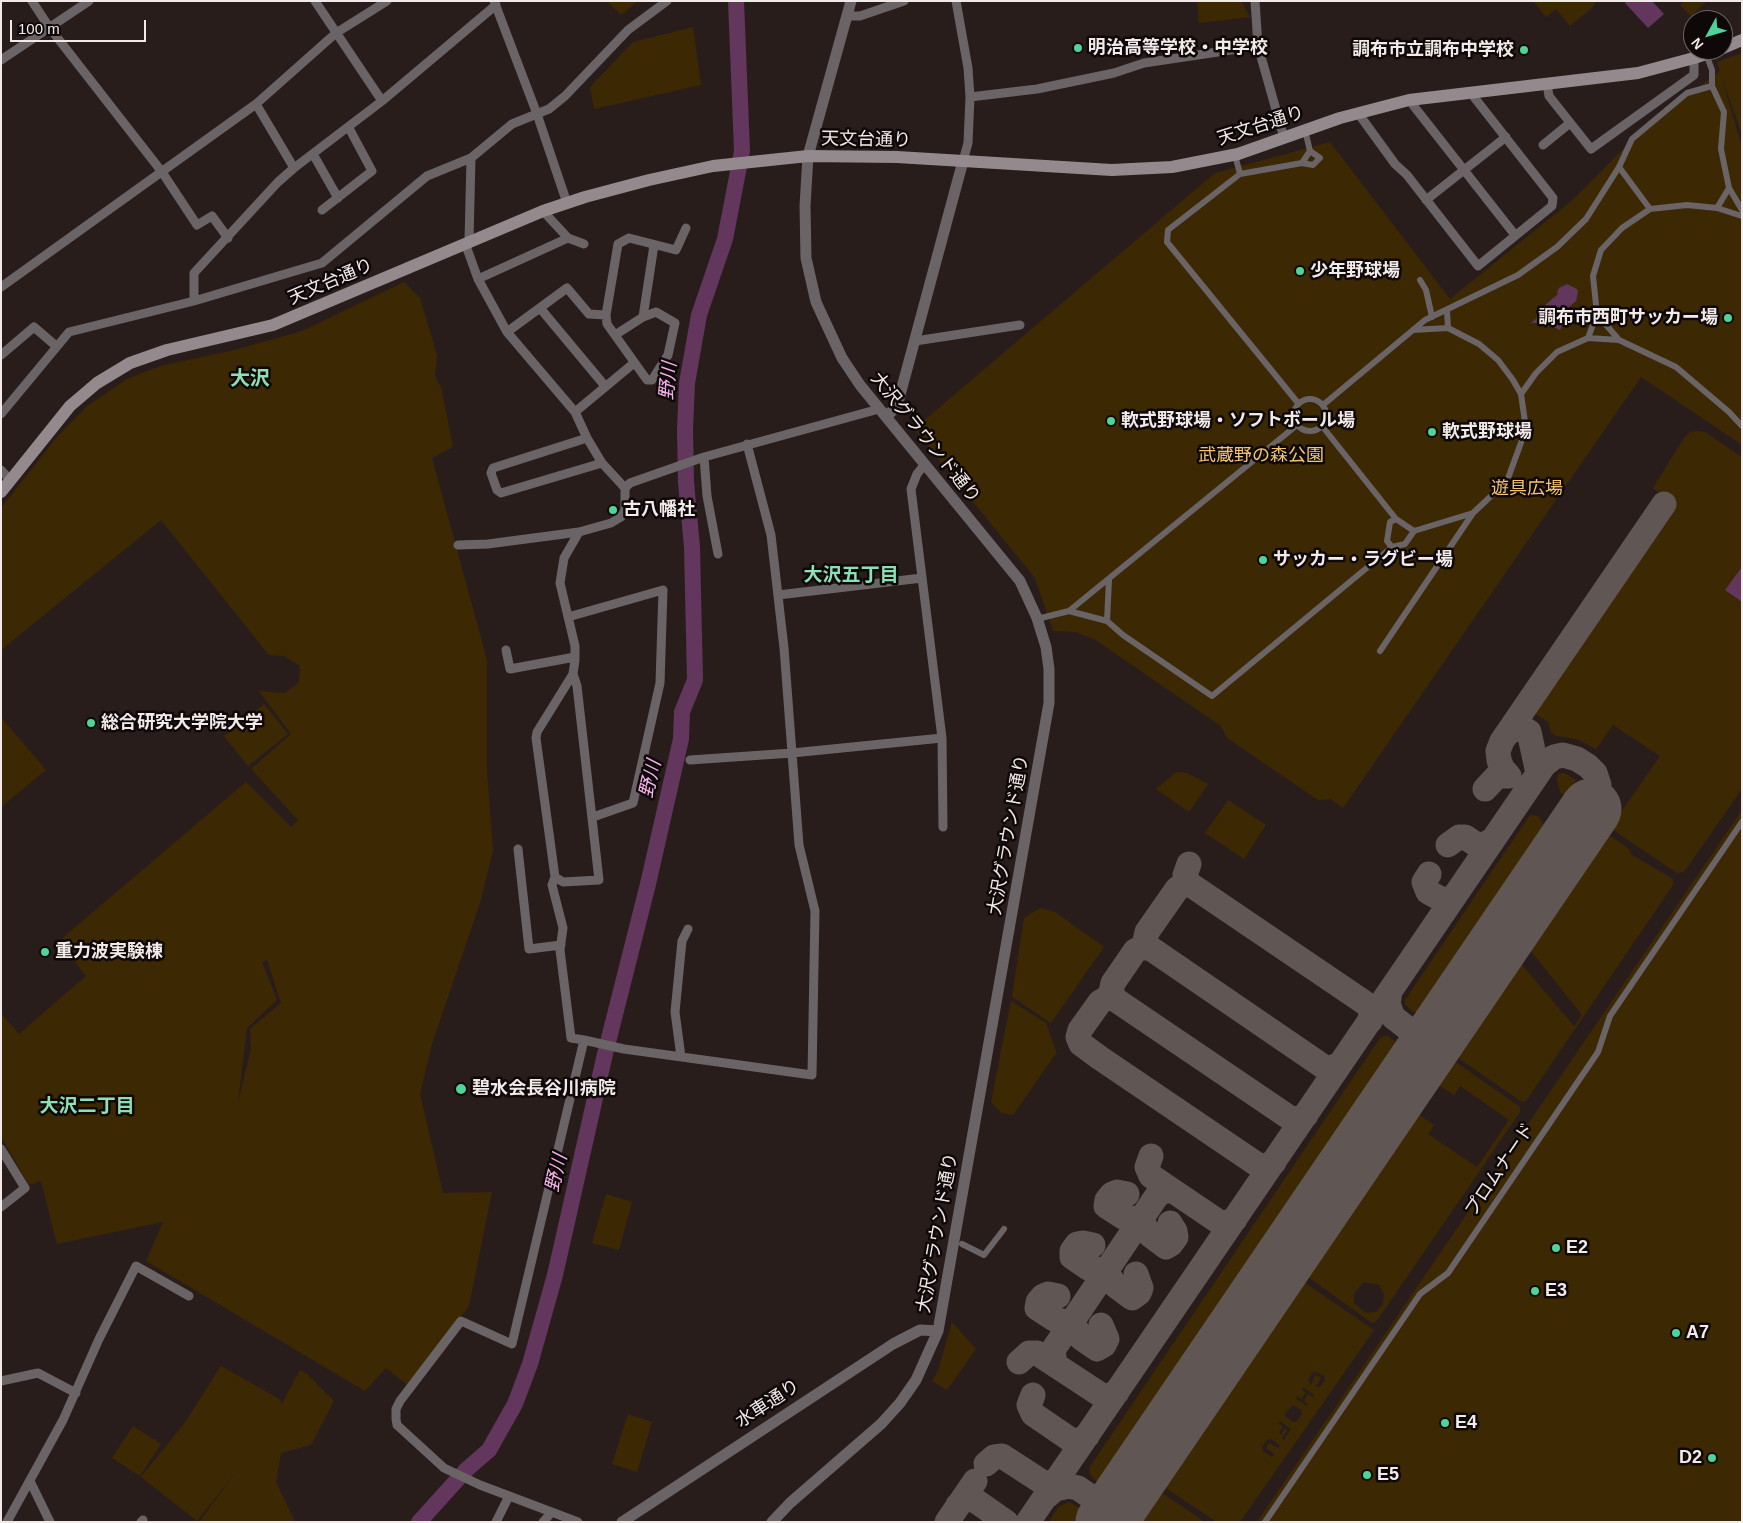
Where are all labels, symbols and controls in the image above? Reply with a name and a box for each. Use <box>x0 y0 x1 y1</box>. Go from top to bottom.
scale bar <box>12 10 149 42</box>
north arrow <box>1683 10 1733 60</box>
text: 100 m <box>18 20 60 37</box>
text: N <box>1688 35 1707 53</box>
place label: 明治高等学校・中学校 <box>1088 37 1268 59</box>
place label: 調布市立調布中学校 <box>1352 39 1514 61</box>
marker: 明治高等学校・中学校 <box>1072 42 1084 54</box>
marker: 調布市立調布中学校 <box>1518 44 1530 56</box>
street label: 天文台通り <box>1215 102 1307 150</box>
street label: 天文台通り <box>821 128 911 152</box>
street label: 天文台通り <box>285 254 377 310</box>
place label: 少年野球場 <box>1310 260 1400 282</box>
marker: 少年野球場 <box>1294 265 1306 277</box>
place label: 調布市西町サッカー場 <box>1538 307 1718 329</box>
marker: 調布市西町サッカー場 <box>1722 312 1734 324</box>
water label: 野川 <box>656 361 682 401</box>
district label: 大沢 <box>230 367 270 391</box>
street label: 大沢グラウンド通り <box>866 368 984 508</box>
place label: 軟式野球場・ソフトボール場 <box>1121 410 1355 432</box>
marker: 軟式野球場・ソフトボール場 <box>1105 415 1117 427</box>
place label: 軟式野球場 <box>1442 421 1532 443</box>
marker: 軟式野球場 <box>1426 426 1438 438</box>
park label: 武蔵野の森公園 <box>1198 445 1324 467</box>
park label: 遊具広場 <box>1491 478 1563 500</box>
place label: 古八幡社 <box>623 499 695 521</box>
marker: 古八幡社 <box>607 504 619 516</box>
place label: サッカー・ラグビー場 <box>1273 549 1453 571</box>
marker: サッカー・ラグビー場 <box>1257 554 1269 566</box>
district label: 大沢五丁目 <box>804 565 898 587</box>
place label: 総合研究大学院大学 <box>101 712 263 734</box>
marker: 総合研究大学院大学 <box>85 717 97 729</box>
street label: 大沢グラウンド通り <box>984 753 1034 917</box>
water label: 野川 <box>636 758 666 800</box>
place label: 重力波実験棟 <box>55 941 163 963</box>
marker: 重力波実験棟 <box>39 946 51 958</box>
place label: 碧水会長谷川病院 <box>472 1078 616 1100</box>
marker: 碧水会長谷川病院 <box>454 1082 468 1096</box>
district label: 大沢二丁目 <box>40 1096 134 1118</box>
street label: プロムナード <box>1461 1119 1539 1221</box>
street label: 大沢グラウンド通り <box>913 1151 963 1315</box>
water label: 野川 <box>542 1152 572 1194</box>
place label: E2 <box>1566 1237 1588 1259</box>
marker: E2 <box>1550 1242 1562 1254</box>
place label: E3 <box>1545 1280 1567 1302</box>
marker: E3 <box>1529 1285 1541 1297</box>
place label: A7 <box>1686 1322 1709 1344</box>
marker: A7 <box>1670 1327 1682 1339</box>
street label: 水車通り <box>732 1375 804 1433</box>
place label: E4 <box>1455 1412 1477 1434</box>
marker: E4 <box>1439 1417 1451 1429</box>
place label: D2 <box>1679 1447 1702 1469</box>
marker: D2 <box>1706 1452 1718 1464</box>
place label: E5 <box>1377 1464 1399 1486</box>
marker: E5 <box>1361 1469 1373 1481</box>

